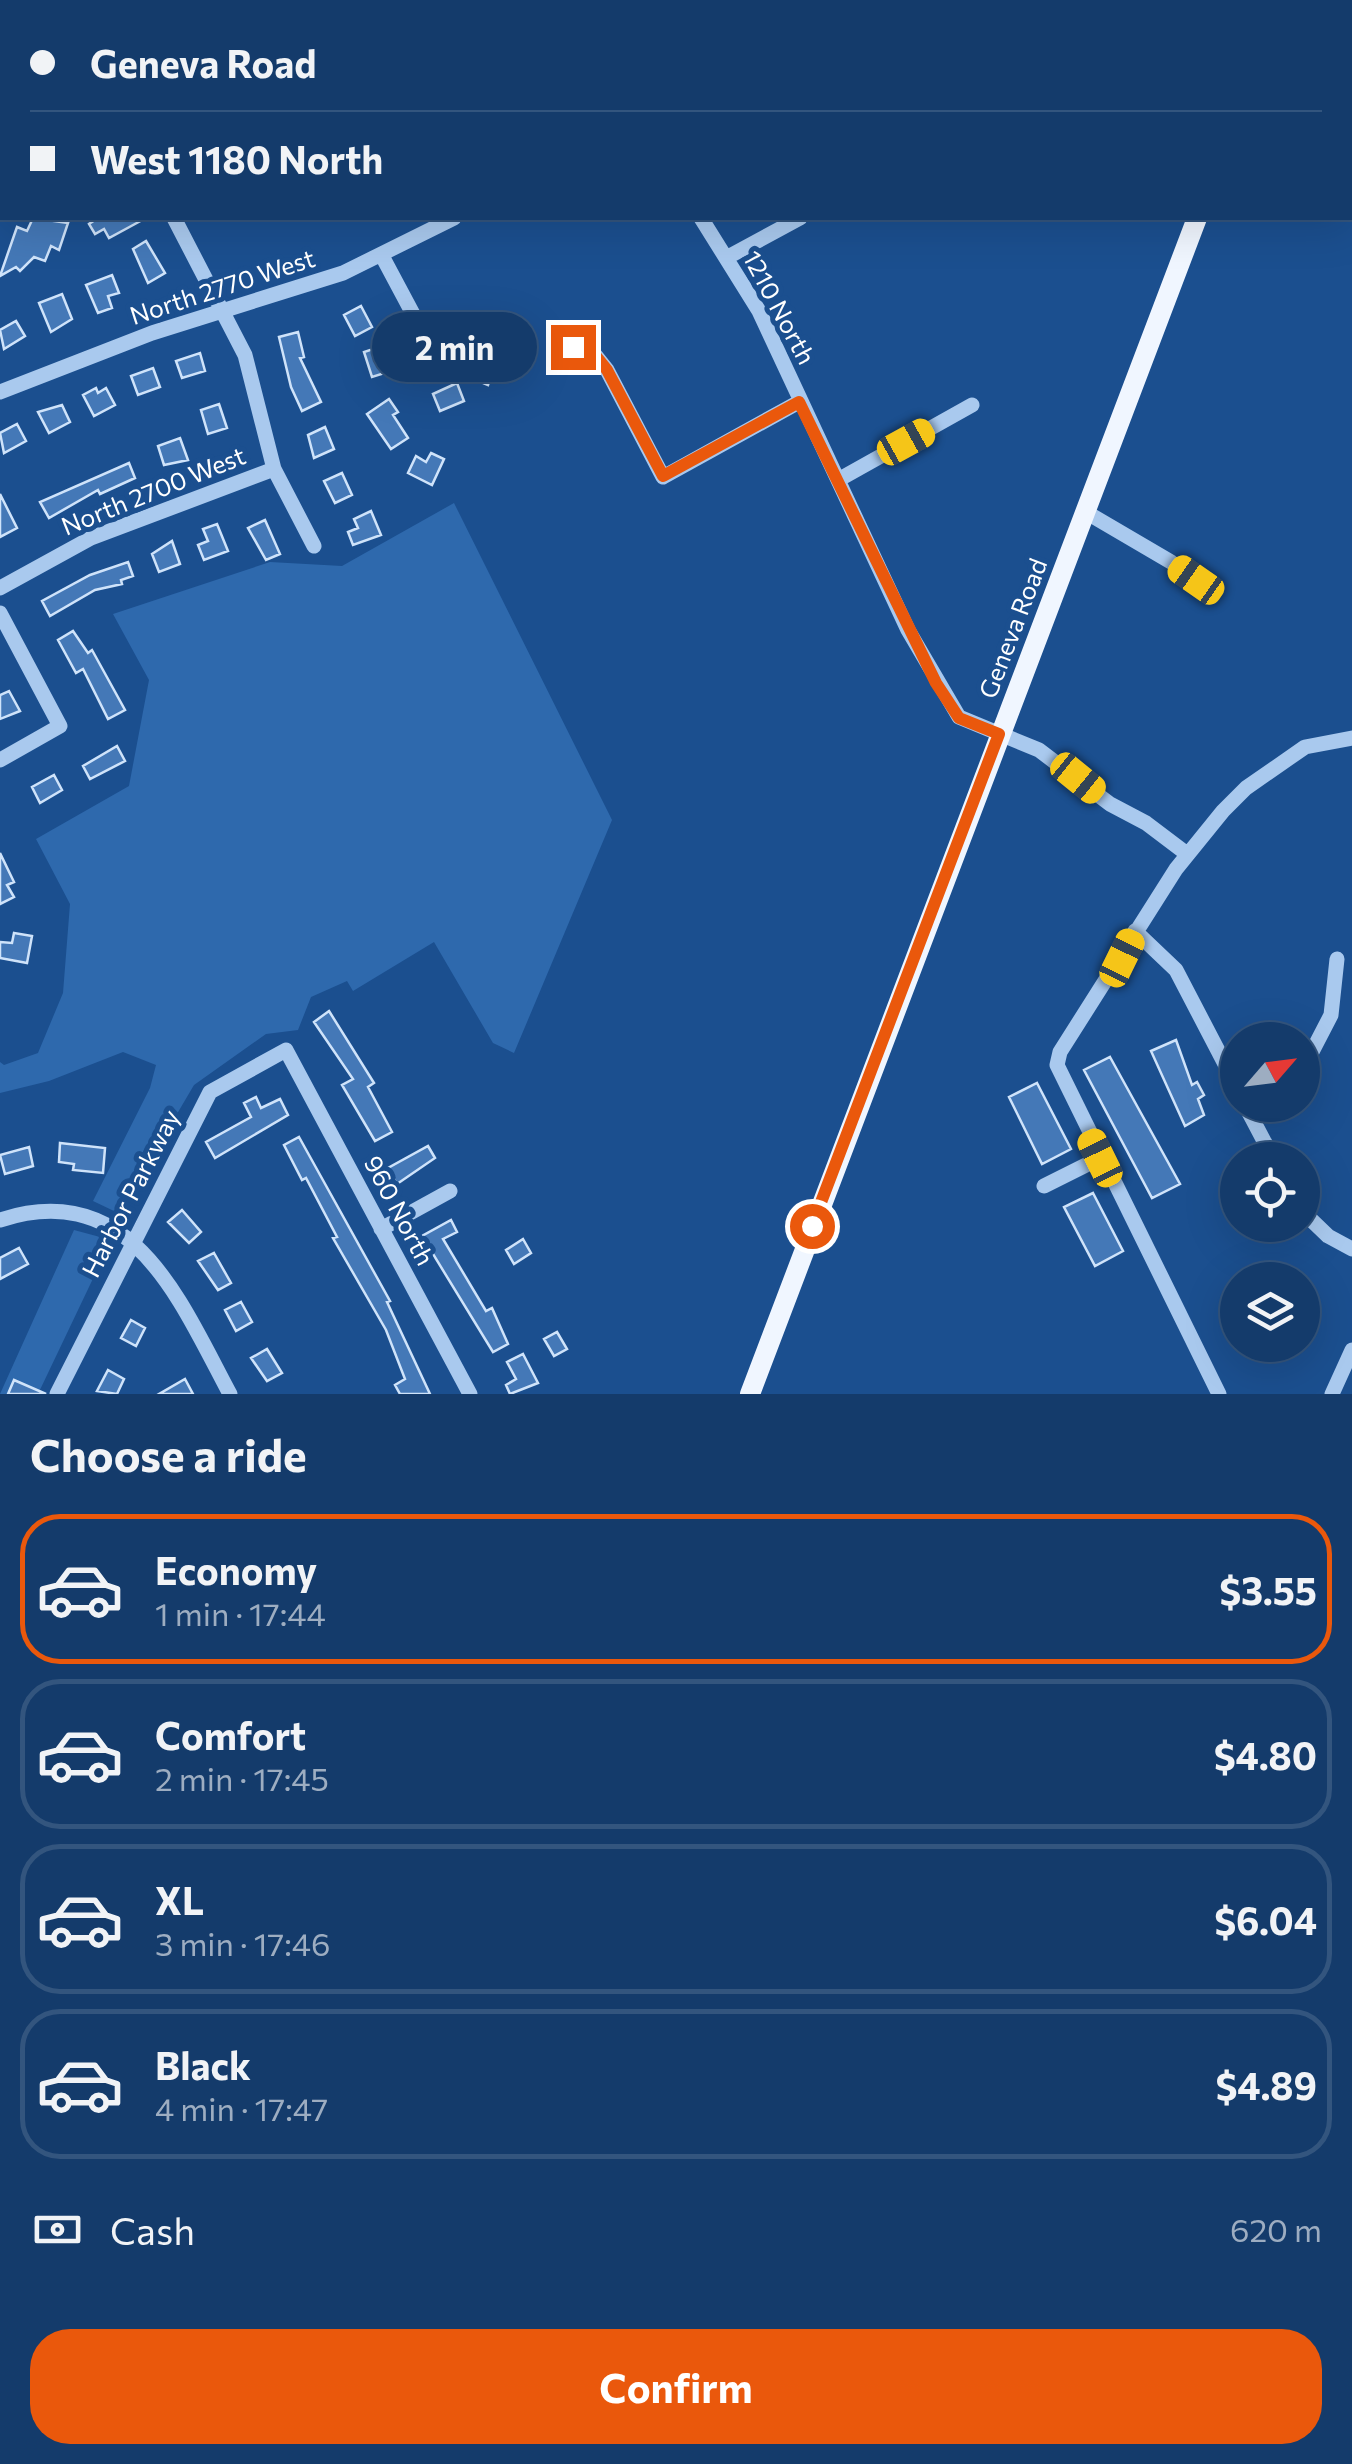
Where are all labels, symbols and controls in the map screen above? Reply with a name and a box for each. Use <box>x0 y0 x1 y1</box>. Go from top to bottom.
text: Geneva Road <box>90 39 316 86</box>
text: West 1180 North <box>90 135 383 182</box>
street label: North 2770 West <box>126 242 318 330</box>
street label: 1210 North <box>737 245 823 369</box>
callout: 2 min <box>373 312 538 382</box>
route end <box>551 325 596 370</box>
text: 2 min <box>415 327 494 367</box>
car <box>872 414 940 470</box>
street label: North 2700 West <box>57 439 249 541</box>
car <box>1163 551 1229 609</box>
street label: Geneva Road <box>972 554 1052 702</box>
car <box>1045 747 1111 809</box>
car <box>1095 924 1149 992</box>
north arrow <box>1220 1022 1320 1122</box>
map controls <box>1220 1022 1320 1362</box>
street label: Harbor Parkway <box>75 1104 185 1282</box>
car <box>1073 1124 1127 1192</box>
button: locate <box>1220 1142 1320 1242</box>
street label: 960 North <box>359 1150 441 1270</box>
route start <box>790 1204 835 1249</box>
button: layers <box>1220 1262 1320 1362</box>
text: Choose a ride <box>30 1426 307 1481</box>
icon: car <box>35 1544 125 1634</box>
text: Economy <box>155 1546 317 1593</box>
text: $3.55 <box>1219 1566 1317 1613</box>
text: 1 min · 17:44 <box>155 1593 326 1633</box>
icon: car <box>35 1709 125 1799</box>
text: Comfort <box>155 1711 306 1758</box>
text: $4.80 <box>1214 1731 1317 1778</box>
text: 2 min · 17:45 <box>155 1758 329 1798</box>
icon: car <box>35 1874 125 1964</box>
text: XL <box>155 1876 204 1923</box>
text: $6.04 <box>1214 1896 1317 1943</box>
text: 3 min · 17:46 <box>155 1923 330 1963</box>
icon: car <box>35 2039 125 2129</box>
text: Black <box>155 2041 251 2088</box>
text: $4.89 <box>1216 2061 1317 2108</box>
text: 4 min · 17:47 <box>155 2088 328 2128</box>
icon: cash <box>30 2202 85 2257</box>
text: Cash <box>110 2206 195 2253</box>
text: 620 m <box>1230 2209 1322 2249</box>
button: Confirm <box>30 2329 1322 2444</box>

